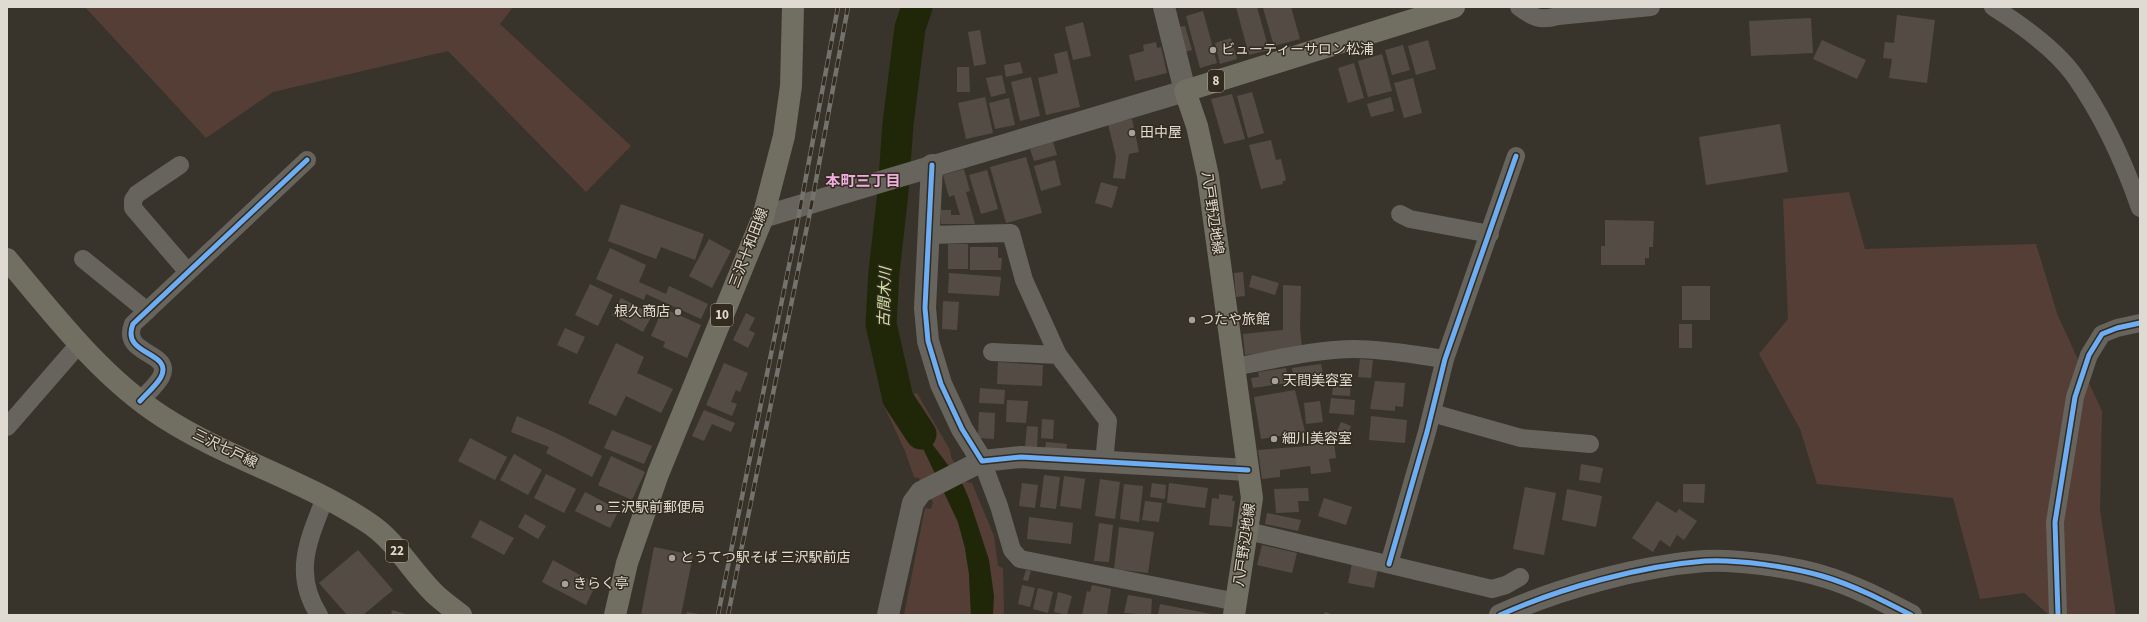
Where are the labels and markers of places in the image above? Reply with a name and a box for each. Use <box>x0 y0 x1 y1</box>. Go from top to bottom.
place label: ビューティーサロン松浦 <box>1221 40 1374 60</box>
marker: ビューティーサロン松浦 <box>1208 45 1218 55</box>
place label: 田中屋 <box>1140 123 1182 143</box>
marker: 田中屋 <box>1127 128 1137 138</box>
place label: 根久商店 <box>614 302 670 322</box>
marker: 根久商店 <box>673 307 683 317</box>
place label: つたや旅館 <box>1200 310 1270 330</box>
marker: つたや旅館 <box>1187 315 1197 325</box>
place label: 天間美容室 <box>1283 371 1353 391</box>
marker: 天間美容室 <box>1270 376 1280 386</box>
place label: 細川美容室 <box>1282 429 1352 449</box>
marker: 細川美容室 <box>1269 434 1279 444</box>
place label: 三沢駅前郵便局 <box>607 498 705 518</box>
marker: 三沢駅前郵便局 <box>594 503 604 513</box>
place label: とうてつ駅そば 三沢駅前店 <box>680 548 851 568</box>
marker: とうてつ駅そば 三沢駅前店 <box>667 553 677 563</box>
place label: きらく亭 <box>573 574 629 594</box>
marker: きらく亭 <box>560 579 570 589</box>

